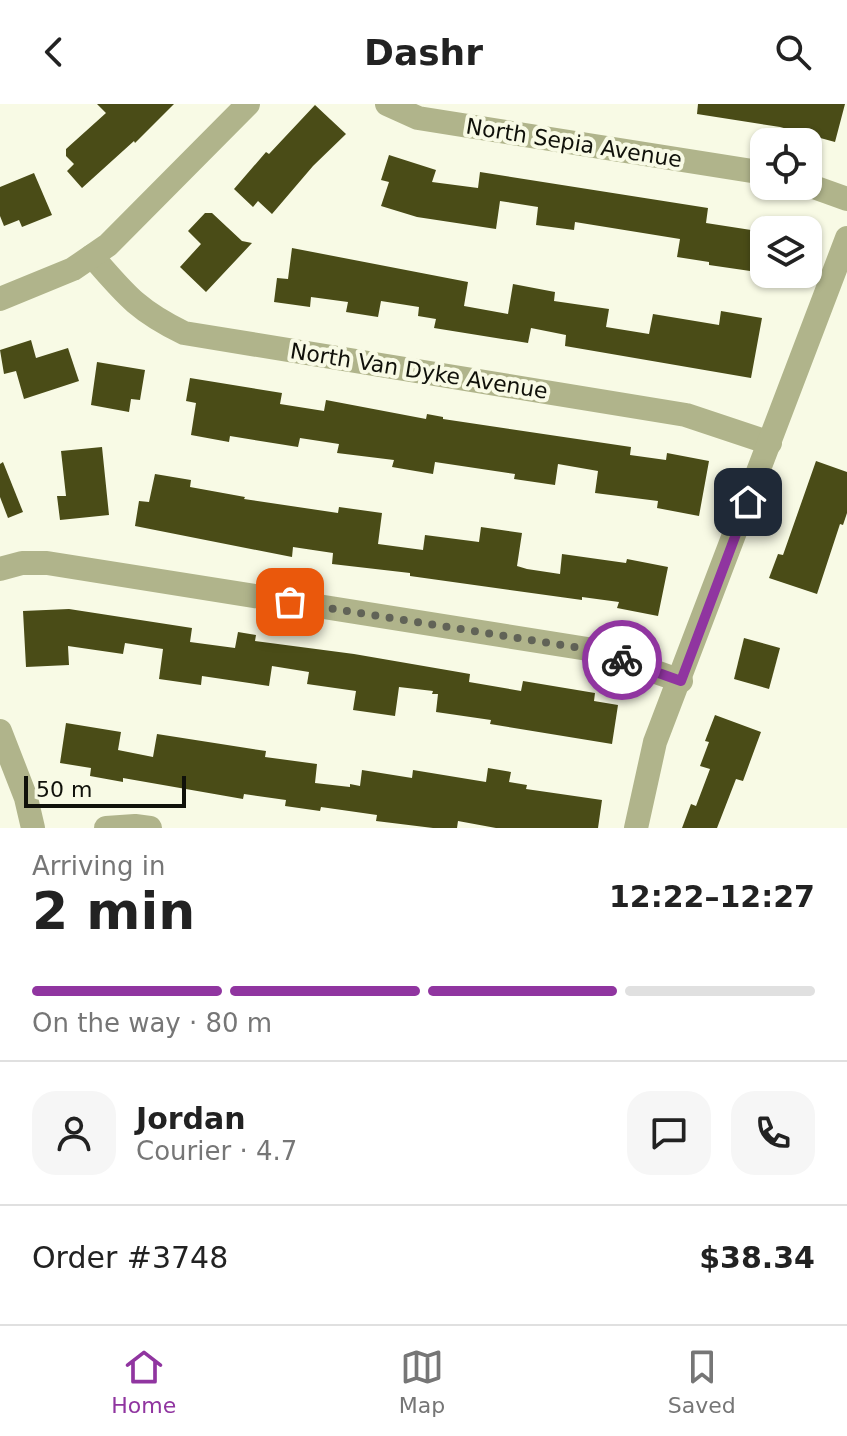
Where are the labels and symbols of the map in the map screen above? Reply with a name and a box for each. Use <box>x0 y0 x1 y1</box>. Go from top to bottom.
street label: North Sepia Avenue <box>464 114 684 172</box>
street label: North Van Dyke Avenue <box>288 338 550 404</box>
pin <box>714 468 782 536</box>
pin <box>256 568 324 636</box>
courier <box>582 620 662 700</box>
scale bar <box>24 772 186 808</box>

